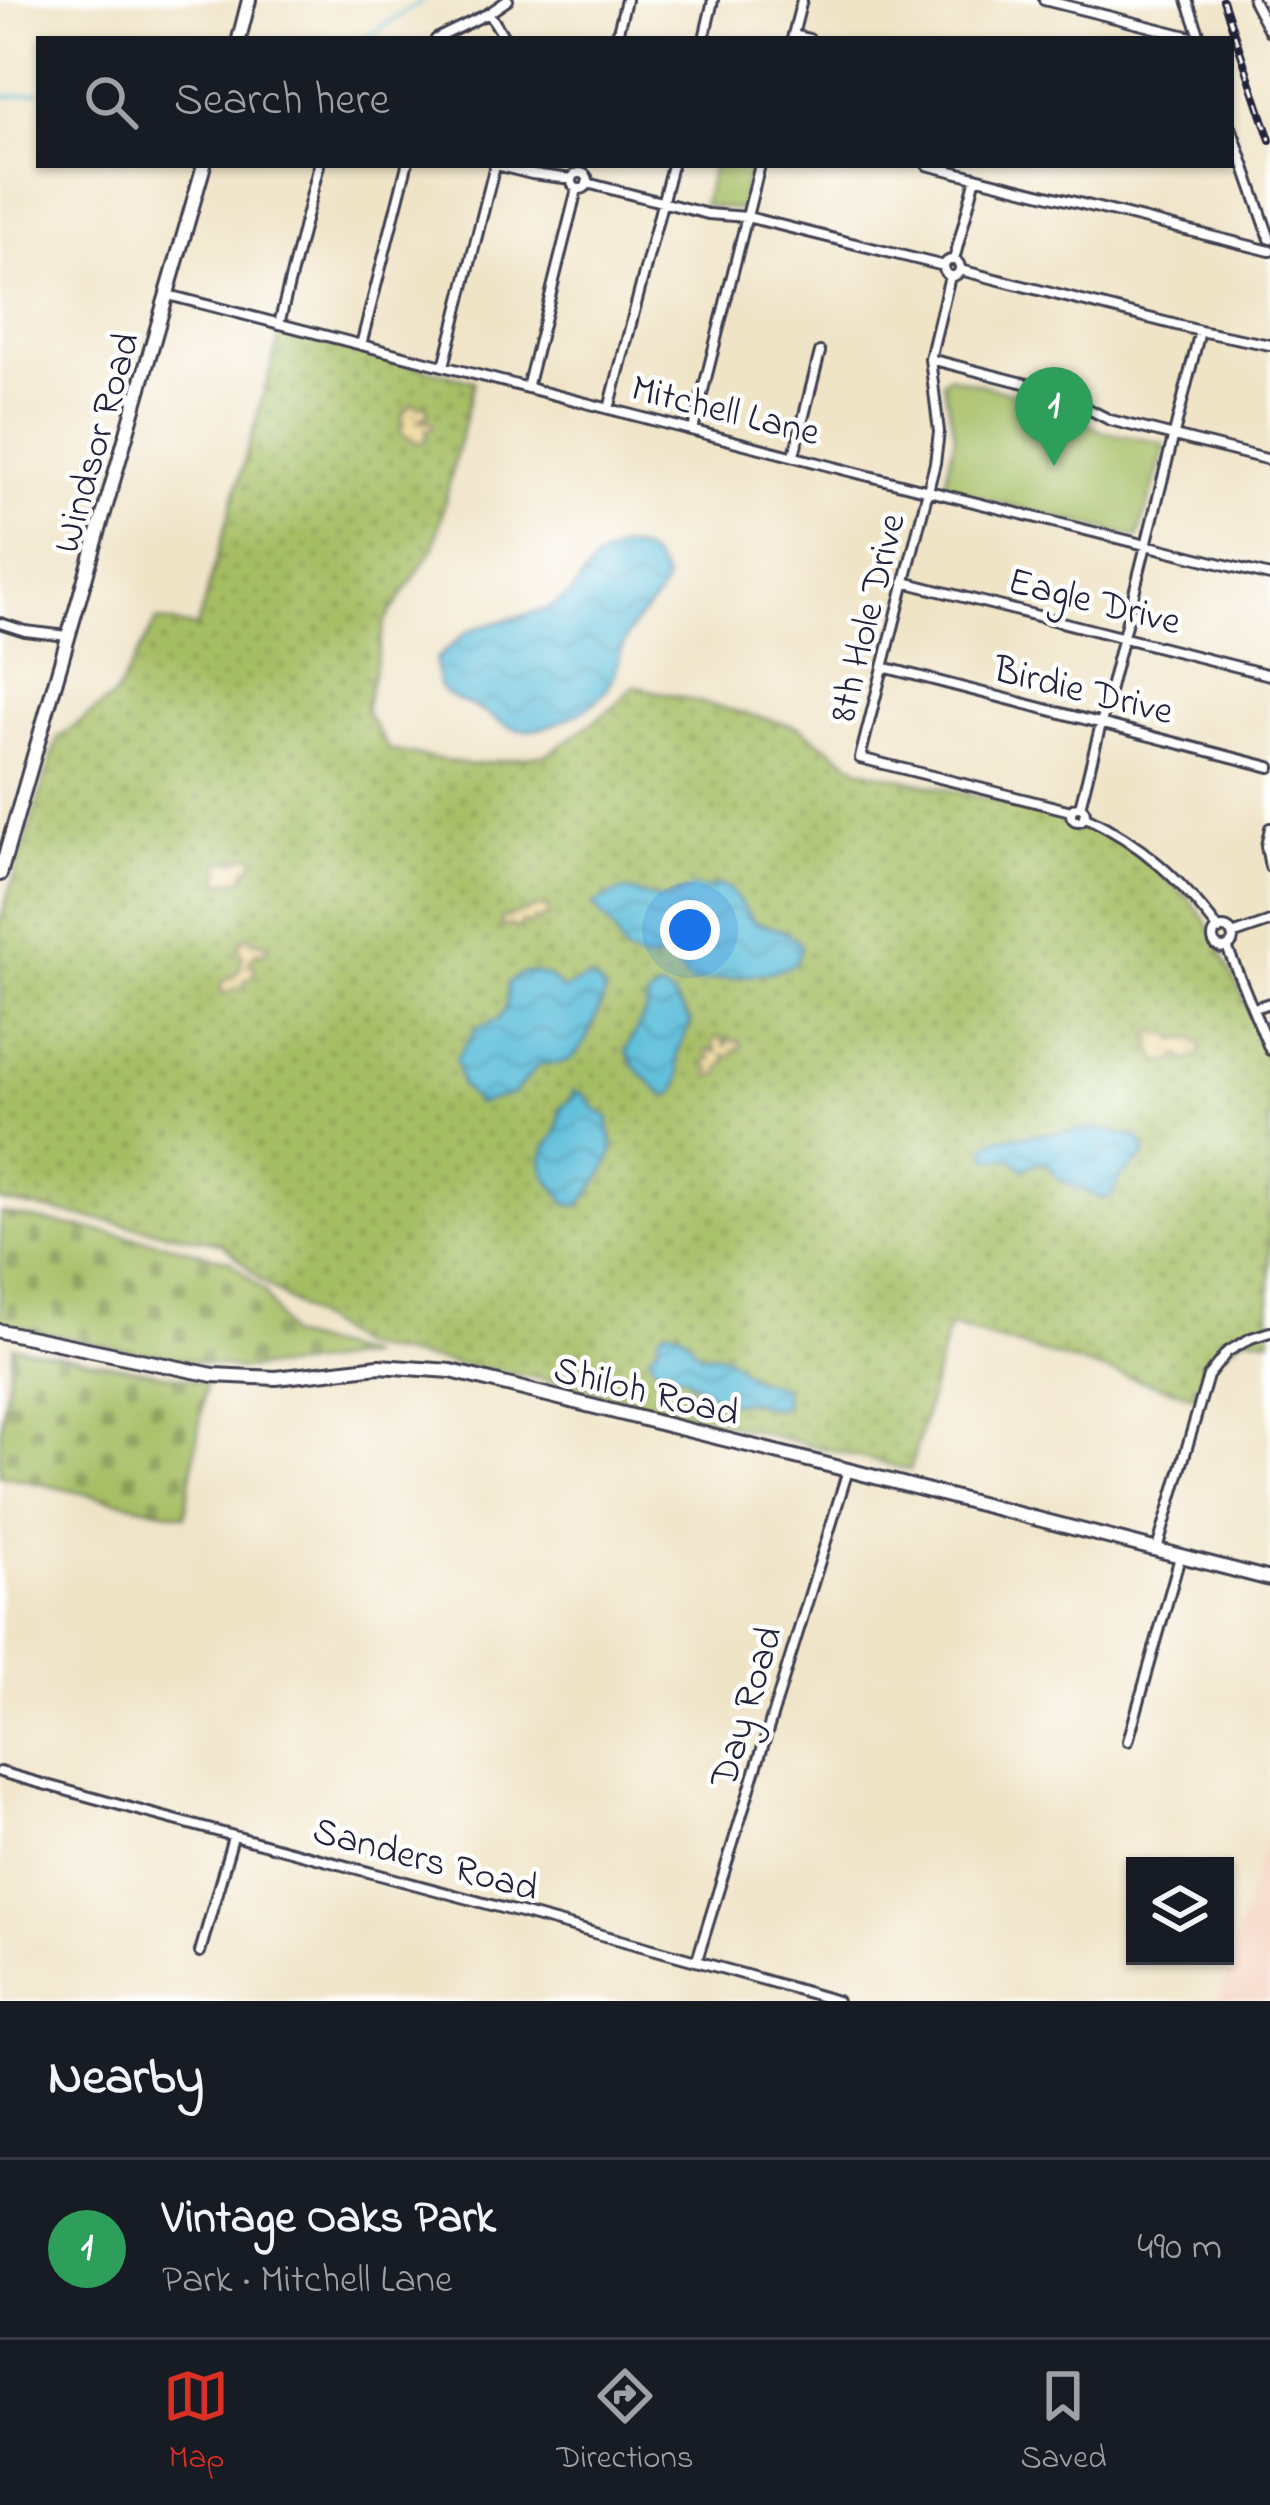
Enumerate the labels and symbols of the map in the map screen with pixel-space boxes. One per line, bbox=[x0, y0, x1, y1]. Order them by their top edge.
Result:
street label: Windsor Road bbox=[40, 326, 157, 560]
street label: Mitchell Lane bbox=[625, 361, 826, 463]
pin: 1 bbox=[1015, 367, 1093, 466]
street label: 8th Hole Drive bbox=[816, 507, 923, 728]
street label: Eagle Drive bbox=[1002, 554, 1187, 652]
street label: Birdie Drive bbox=[986, 642, 1179, 742]
your location bbox=[660, 900, 720, 960]
street label: Shiloh Road bbox=[547, 1343, 745, 1444]
street label: Day Road bbox=[696, 1620, 800, 1796]
street label: Sanders Road bbox=[306, 1804, 544, 1919]

